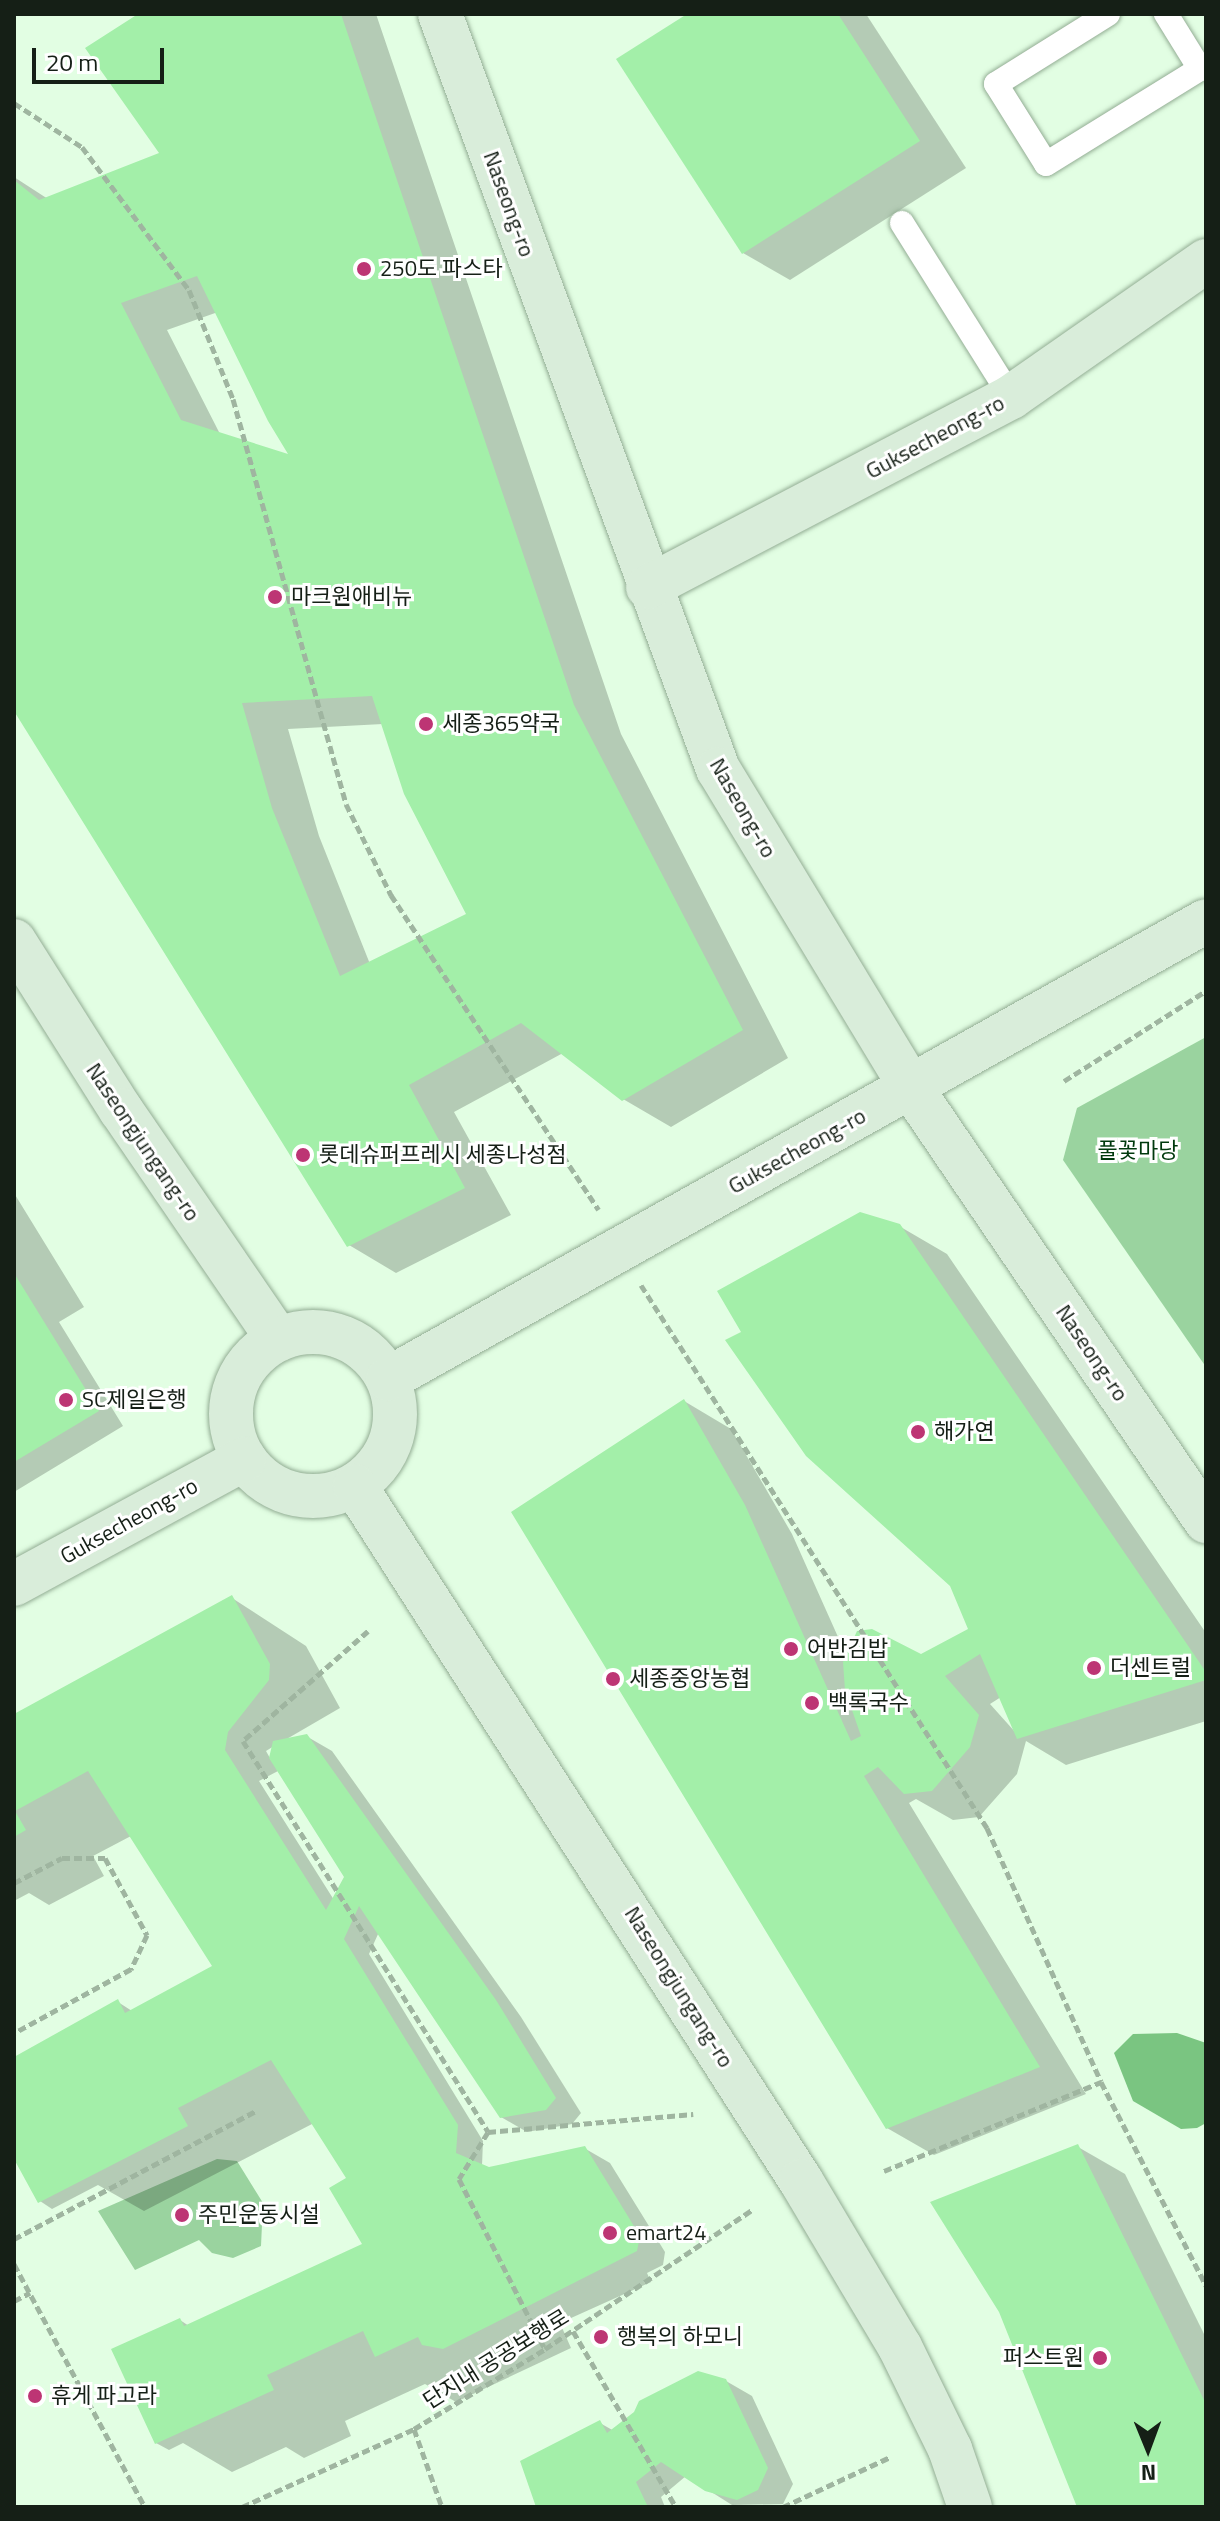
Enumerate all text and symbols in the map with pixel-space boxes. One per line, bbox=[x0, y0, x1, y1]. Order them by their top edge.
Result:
scale bar bbox=[36, 32, 168, 82]
text: 20 m bbox=[46, 44, 98, 80]
street label: Naseong-ro bbox=[478, 148, 540, 260]
place label: 250도 파스타 bbox=[380, 256, 503, 282]
marker: 250도 파스타 bbox=[355, 260, 373, 278]
street label: Guksecheong-ro bbox=[861, 389, 1009, 485]
place label: 마크원애비뉴 bbox=[291, 584, 412, 610]
marker: 마크원애비뉴 bbox=[266, 588, 284, 606]
place label: 세종365약국 bbox=[442, 711, 560, 737]
marker: 세종365약국 bbox=[417, 715, 435, 733]
street label: Naseong-ro bbox=[704, 754, 782, 862]
street label: Naseongjungang-ro bbox=[80, 1058, 206, 1226]
street label: Guksecheong-ro bbox=[724, 1102, 870, 1200]
park label: 풀꽃마당 bbox=[1098, 1138, 1178, 1164]
place label: 롯데슈퍼프레시 세종나성점 bbox=[319, 1142, 567, 1168]
marker: 롯데슈퍼프레시 세종나성점 bbox=[294, 1146, 312, 1164]
street label: Naseong-ro bbox=[1050, 1300, 1134, 1406]
place label: SC제일은행 bbox=[82, 1387, 187, 1413]
marker: SC제일은행 bbox=[57, 1391, 75, 1409]
place label: 해가연 bbox=[934, 1419, 995, 1445]
marker: 해가연 bbox=[909, 1423, 927, 1441]
street label: Guksecheong-ro bbox=[56, 1472, 202, 1570]
place label: 어반김밥 bbox=[807, 1636, 888, 1662]
marker: 어반김밥 bbox=[782, 1640, 800, 1658]
place label: 더센트럴 bbox=[1110, 1655, 1191, 1681]
marker: 더센트럴 bbox=[1085, 1659, 1103, 1677]
place label: 세종중앙농협 bbox=[629, 1666, 750, 1692]
marker: 세종중앙농협 bbox=[604, 1670, 622, 1688]
place label: 백록국수 bbox=[828, 1690, 909, 1716]
marker: 백록국수 bbox=[803, 1694, 821, 1712]
street label: Naseongjungang-ro bbox=[619, 1902, 739, 2072]
place label: 주민운동시설 bbox=[198, 2202, 319, 2228]
marker: 주민운동시설 bbox=[173, 2206, 191, 2224]
place label: emart24 bbox=[626, 2220, 706, 2246]
marker: emart24 bbox=[601, 2224, 619, 2242]
street label: 단지내 공공보행로 bbox=[418, 2304, 574, 2414]
place label: 행복의 하모니 bbox=[617, 2324, 743, 2350]
marker: 행복의 하모니 bbox=[592, 2328, 610, 2346]
place label: 퍼스트원 bbox=[1003, 2345, 1084, 2371]
marker: 퍼스트원 bbox=[1091, 2349, 1109, 2367]
place label: 휴게 파고라 bbox=[51, 2383, 157, 2409]
marker: 휴게 파고라 bbox=[26, 2387, 44, 2405]
north arrow bbox=[1108, 2409, 1188, 2489]
text: N bbox=[1140, 2456, 1156, 2490]

